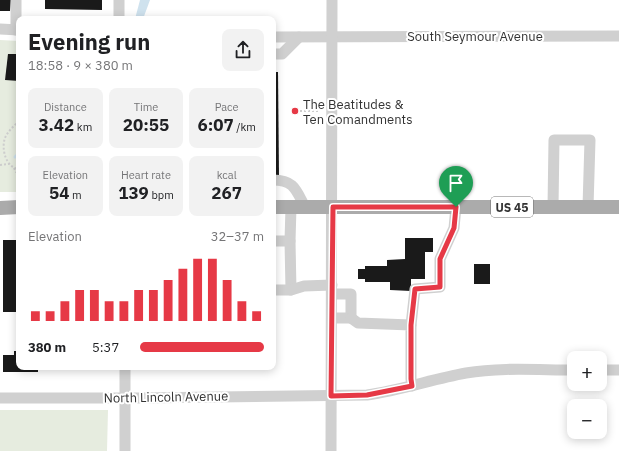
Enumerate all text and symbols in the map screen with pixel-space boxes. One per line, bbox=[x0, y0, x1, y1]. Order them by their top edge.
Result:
text: Evening run bbox=[28, 27, 150, 56]
street label: South Seymour Avenue bbox=[407, 28, 543, 45]
button: share bbox=[222, 29, 264, 71]
text: 18:58 · 9 × 380 m bbox=[28, 57, 133, 74]
place label: The Beatitudes & Ten Comandments bbox=[303, 96, 413, 128]
text: Distance bbox=[44, 100, 87, 114]
text: Time bbox=[134, 100, 158, 114]
text: Pace bbox=[215, 100, 239, 114]
marker: The Beatitudes & Ten Comandments bbox=[290, 106, 300, 116]
text: 3.42 bbox=[38, 114, 74, 136]
text: 20:55 bbox=[123, 114, 169, 136]
text: 6:07 bbox=[197, 114, 234, 136]
text: km bbox=[74, 120, 92, 134]
text: /km bbox=[234, 120, 256, 134]
pin bbox=[439, 166, 473, 207]
text: Elevation bbox=[43, 168, 88, 182]
text: Heart rate bbox=[121, 168, 171, 182]
text: kcal bbox=[217, 168, 237, 182]
icon: arrive bbox=[445, 172, 467, 194]
text: 54 bbox=[49, 182, 69, 204]
text: 139 bbox=[118, 182, 149, 204]
text: 267 bbox=[211, 182, 242, 204]
text: m bbox=[69, 188, 82, 202]
text: bpm bbox=[149, 188, 174, 202]
road number: US 45 bbox=[491, 197, 533, 217]
text: Elevation bbox=[28, 228, 82, 245]
text: 32–37 m bbox=[211, 228, 264, 245]
text: 380 m bbox=[28, 339, 66, 356]
text: 5:37 bbox=[92, 339, 119, 356]
map controls bbox=[567, 351, 607, 439]
button: + bbox=[567, 351, 607, 391]
street label: North Lincoln Avenue bbox=[104, 387, 228, 407]
button: − bbox=[567, 399, 607, 439]

